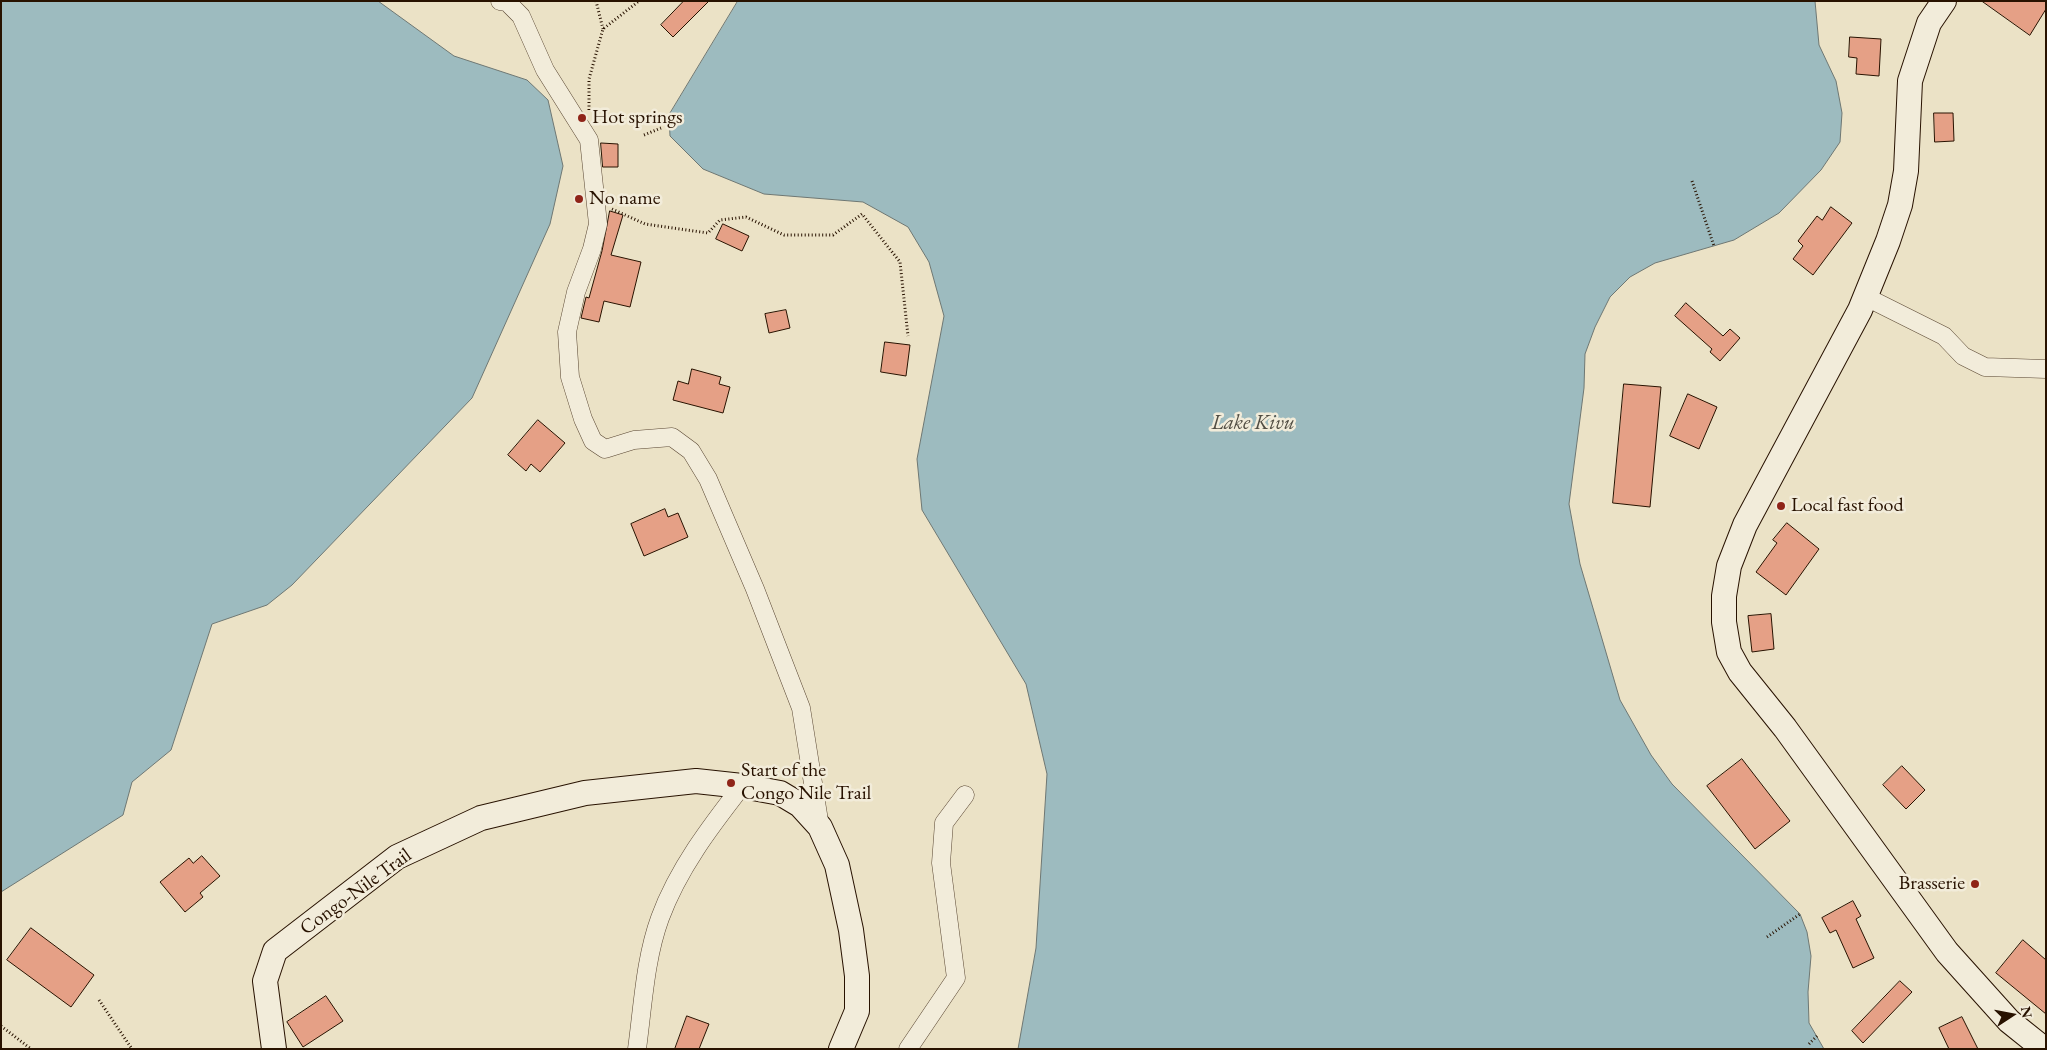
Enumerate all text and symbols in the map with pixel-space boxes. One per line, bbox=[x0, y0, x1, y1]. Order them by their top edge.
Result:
place label: Hot springs bbox=[592, 106, 683, 130]
marker: Hot springs bbox=[576, 112, 588, 124]
place label: No name bbox=[589, 187, 661, 211]
marker: No name bbox=[573, 193, 585, 205]
water label: Lake Kivu bbox=[1211, 410, 1295, 436]
place label: Local fast food bbox=[1791, 494, 1904, 518]
marker: Local fast food bbox=[1775, 500, 1787, 512]
place label: Start of the Congo Nile Trail bbox=[741, 759, 871, 806]
marker: Start of the Congo Nile Trail bbox=[725, 777, 737, 789]
street label: Congo-Nile Trail bbox=[296, 844, 416, 940]
place label: Brasserie bbox=[1899, 872, 1965, 896]
marker: Brasserie bbox=[1969, 878, 1981, 890]
north arrow bbox=[1987, 990, 2037, 1040]
text: N bbox=[2017, 1005, 2037, 1019]

